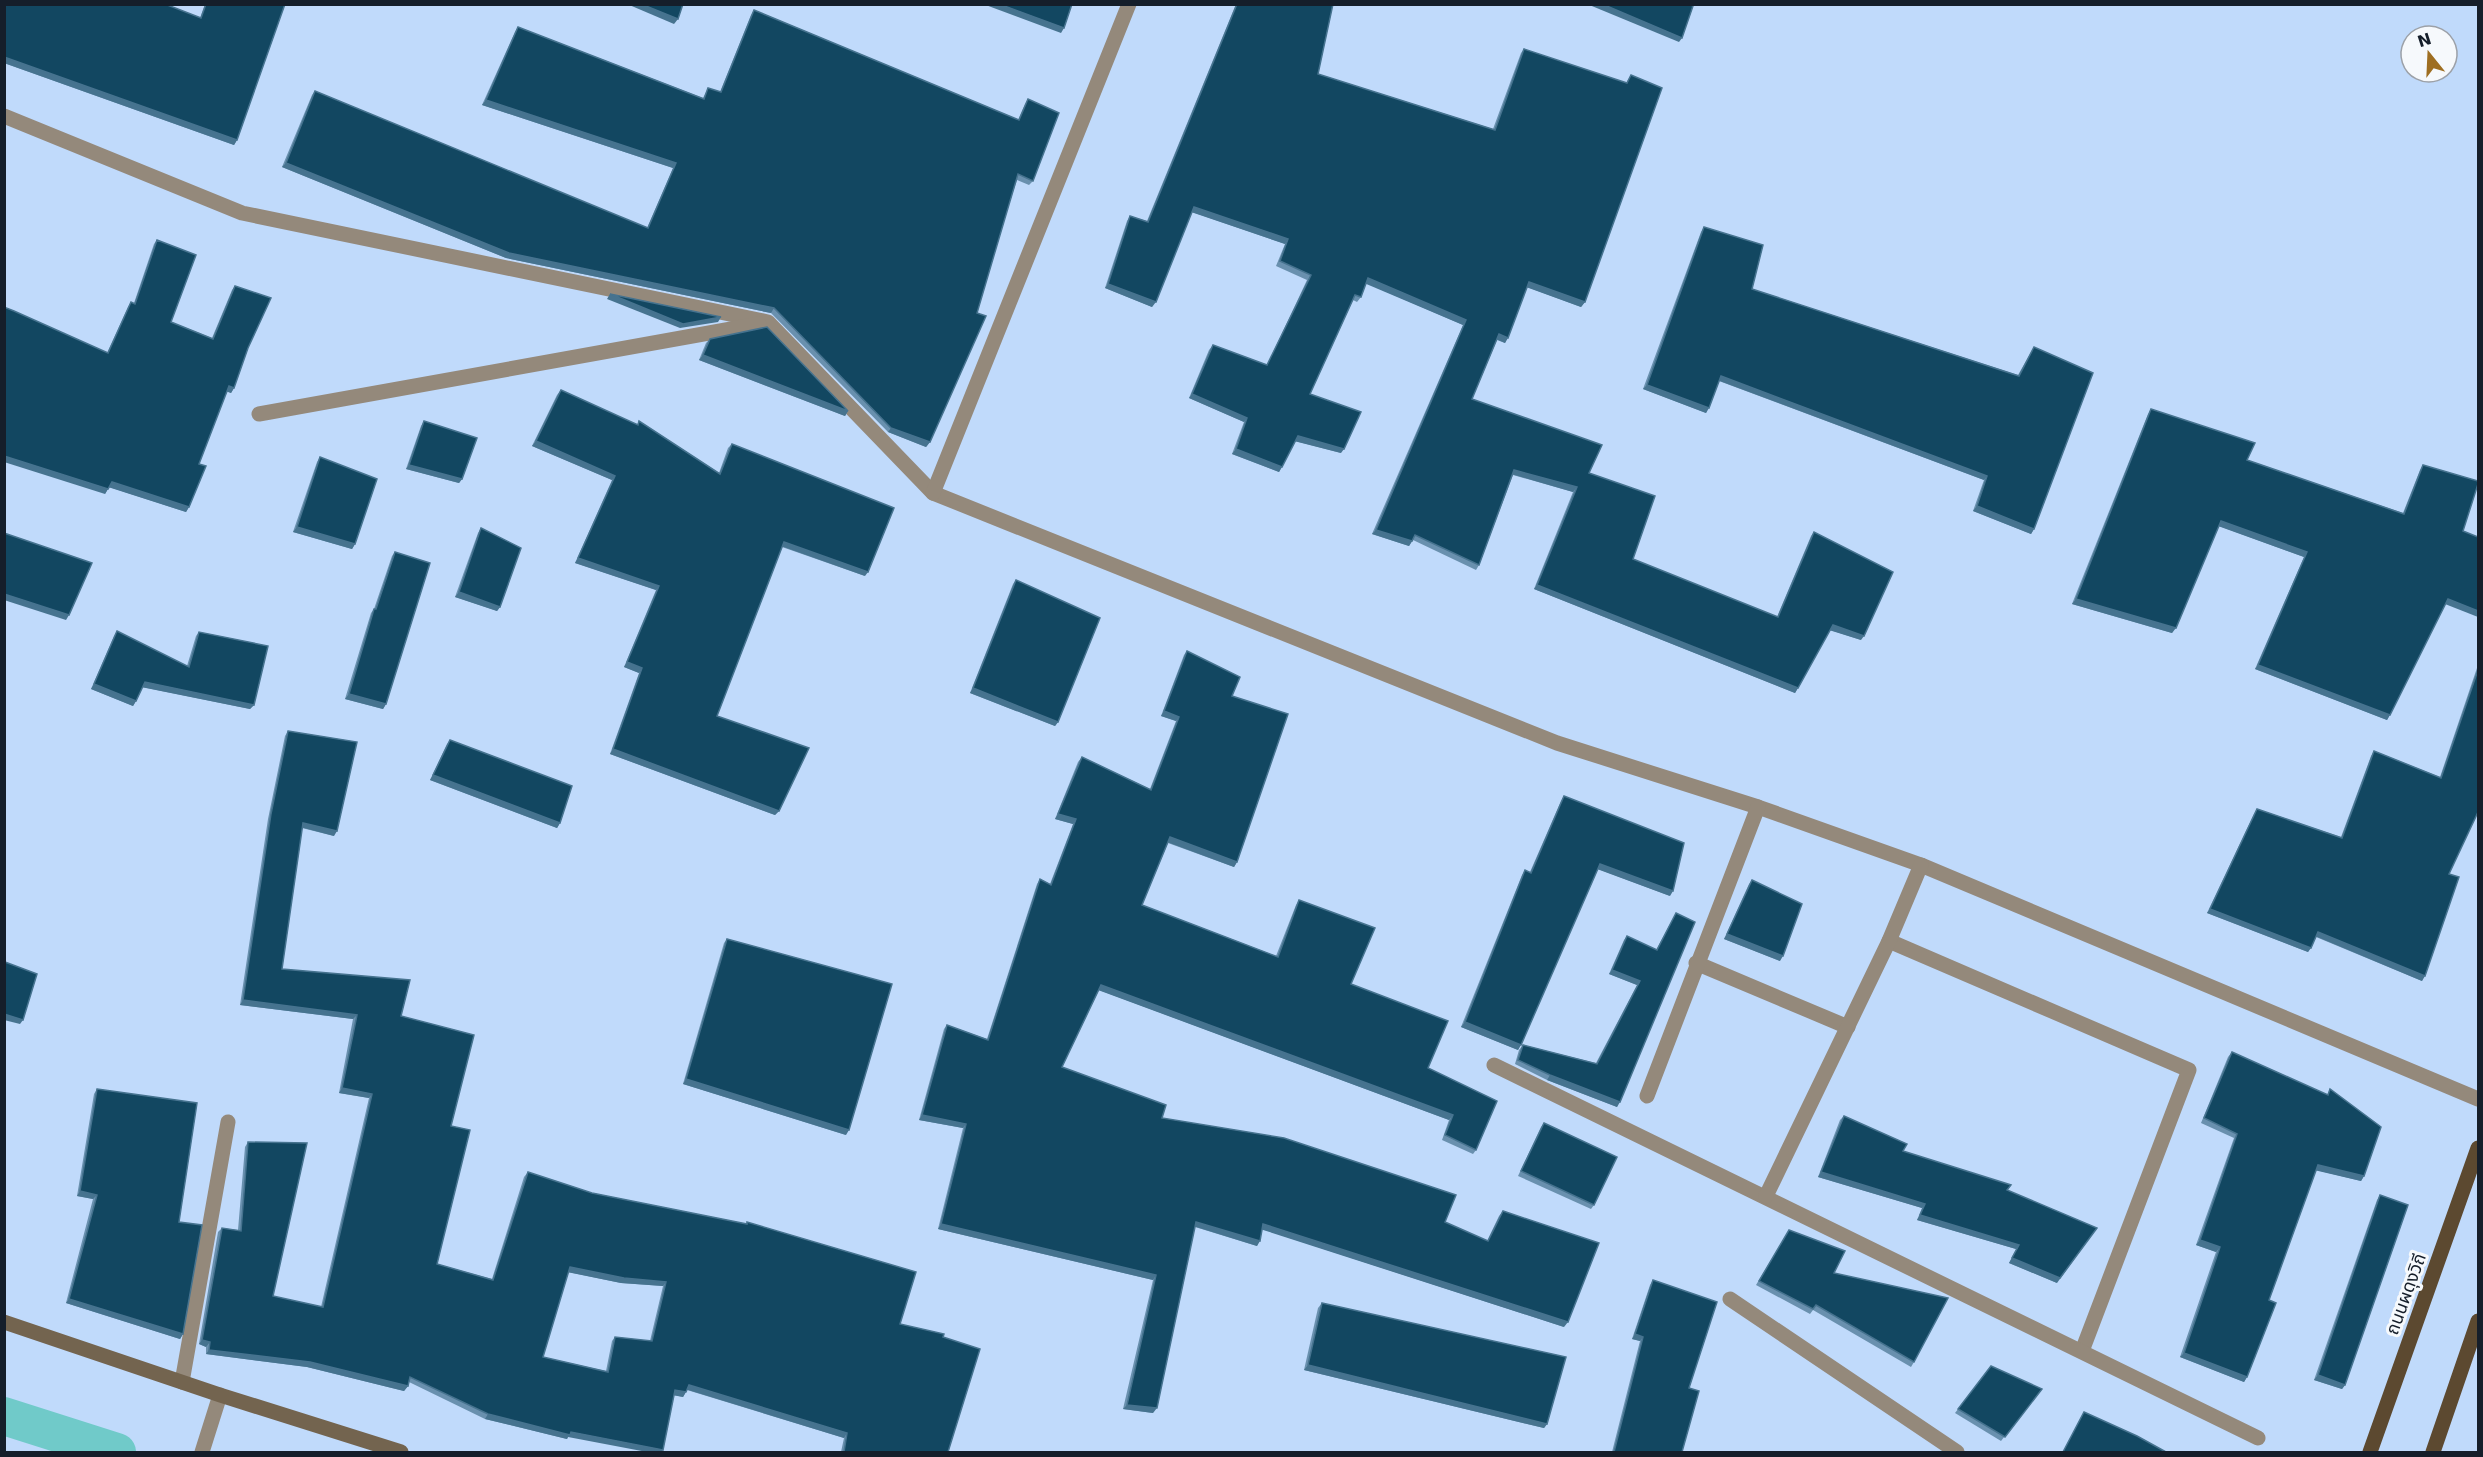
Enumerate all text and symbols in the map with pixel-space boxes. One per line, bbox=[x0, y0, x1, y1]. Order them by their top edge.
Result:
north arrow bbox=[2399, 24, 2459, 84]
text: N bbox=[2415, 29, 2434, 51]
street label: ถนนผดุงวิถี bbox=[2381, 1250, 2431, 1338]

